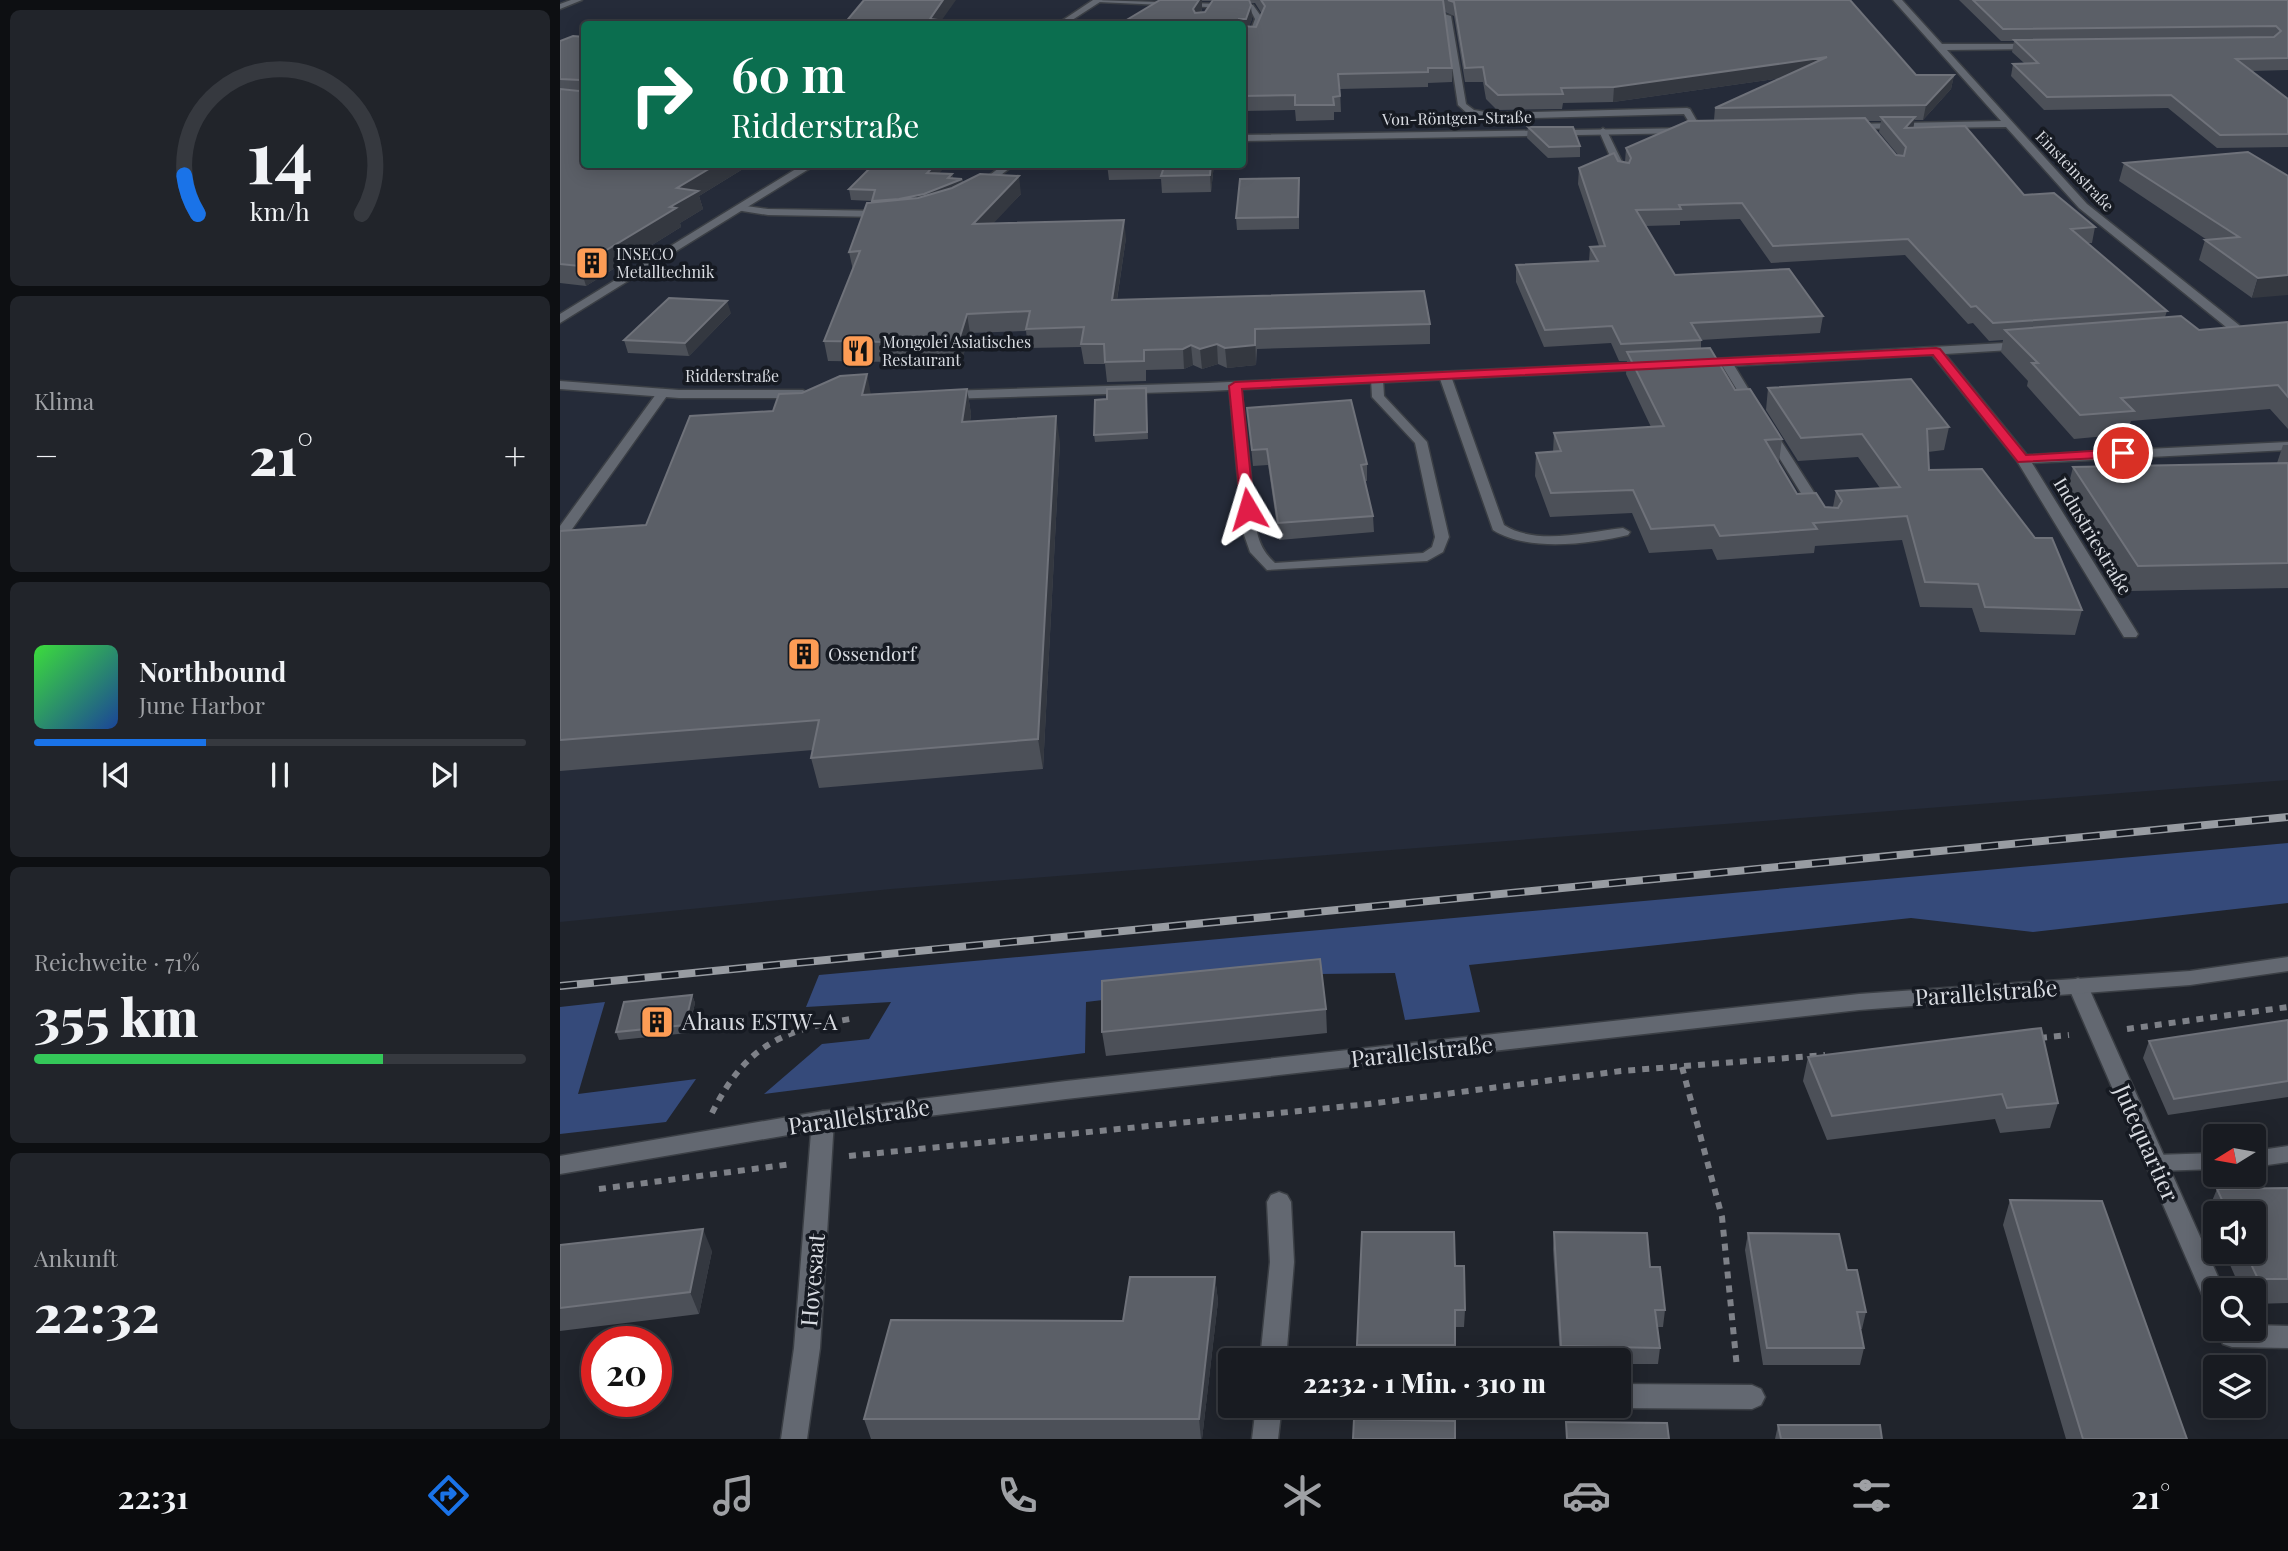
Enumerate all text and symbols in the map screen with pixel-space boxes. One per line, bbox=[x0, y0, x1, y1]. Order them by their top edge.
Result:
text: 60 m bbox=[731, 40, 846, 105]
icon: right bbox=[616, 49, 707, 140]
text: Ridderstraße bbox=[731, 103, 919, 146]
text: 14 bbox=[247, 105, 313, 202]
street label: Von-Röntgen-Straße bbox=[1381, 106, 1532, 129]
street label: Einsteinstraße bbox=[2032, 126, 2119, 216]
text: km/h bbox=[250, 194, 310, 227]
place label: INSECO Metalltechnik bbox=[616, 243, 715, 282]
building icon: INSECO Metalltechnik bbox=[573, 244, 611, 282]
place label: Mongolei Asiatisches Restaurant bbox=[882, 331, 1031, 370]
restaurant icon: Mongolei Asiatisches Restaurant bbox=[839, 332, 877, 370]
street label: Ridderstraße bbox=[685, 365, 779, 386]
text: Klima bbox=[34, 385, 94, 416]
text: 21° bbox=[249, 420, 313, 489]
pin bbox=[2093, 423, 2153, 483]
text: − bbox=[34, 429, 59, 480]
text: + bbox=[504, 429, 526, 480]
icon: arrive bbox=[2104, 434, 2142, 472]
position arrow bbox=[1211, 472, 1285, 546]
street label: Industriestraße bbox=[2049, 472, 2139, 599]
building icon: Ossendorf bbox=[785, 635, 823, 673]
place label: Ossendorf bbox=[828, 640, 918, 666]
text: Northbound bbox=[139, 654, 286, 689]
text: June Harbor bbox=[139, 689, 265, 720]
icon: previous bbox=[97, 756, 135, 794]
icon: pause bbox=[261, 756, 299, 794]
icon: next bbox=[425, 756, 463, 794]
text: Reichweite · 71% bbox=[34, 946, 200, 977]
street label: Parallelstraße bbox=[1914, 971, 2058, 1012]
text: 355 km bbox=[34, 981, 198, 1050]
building icon: Ahaus ESTW-A bbox=[638, 1003, 676, 1041]
place label: Ahaus ESTW-A bbox=[681, 1005, 838, 1036]
street label: Parallelstraße bbox=[1349, 1028, 1494, 1073]
street label: Jutequartier bbox=[2107, 1078, 2187, 1206]
street label: Parallelstraße bbox=[786, 1090, 932, 1141]
north arrow bbox=[2203, 1124, 2266, 1186]
map controls bbox=[2203, 1124, 2266, 1418]
button: sound bbox=[2203, 1201, 2266, 1264]
street label: Hovesaat bbox=[792, 1231, 831, 1328]
text: Ankunft bbox=[34, 1242, 118, 1273]
text: 22:32 bbox=[34, 1277, 159, 1346]
button: search bbox=[2203, 1278, 2266, 1341]
speed limit sign: 20 bbox=[581, 1326, 672, 1417]
button: layers bbox=[2203, 1355, 2266, 1418]
text: 22:32 · 1 Min. · 310 m bbox=[1303, 1365, 1546, 1400]
icon: directions bbox=[424, 1471, 473, 1520]
icon: music bbox=[709, 1471, 758, 1520]
icon: phone bbox=[993, 1471, 1042, 1520]
icon: climate bbox=[1278, 1471, 1327, 1520]
icon: car bbox=[1562, 1471, 1611, 1520]
icon: filters bbox=[1847, 1471, 1896, 1520]
text: 22:31 bbox=[118, 1474, 188, 1517]
text: 21° bbox=[2131, 1474, 2170, 1517]

